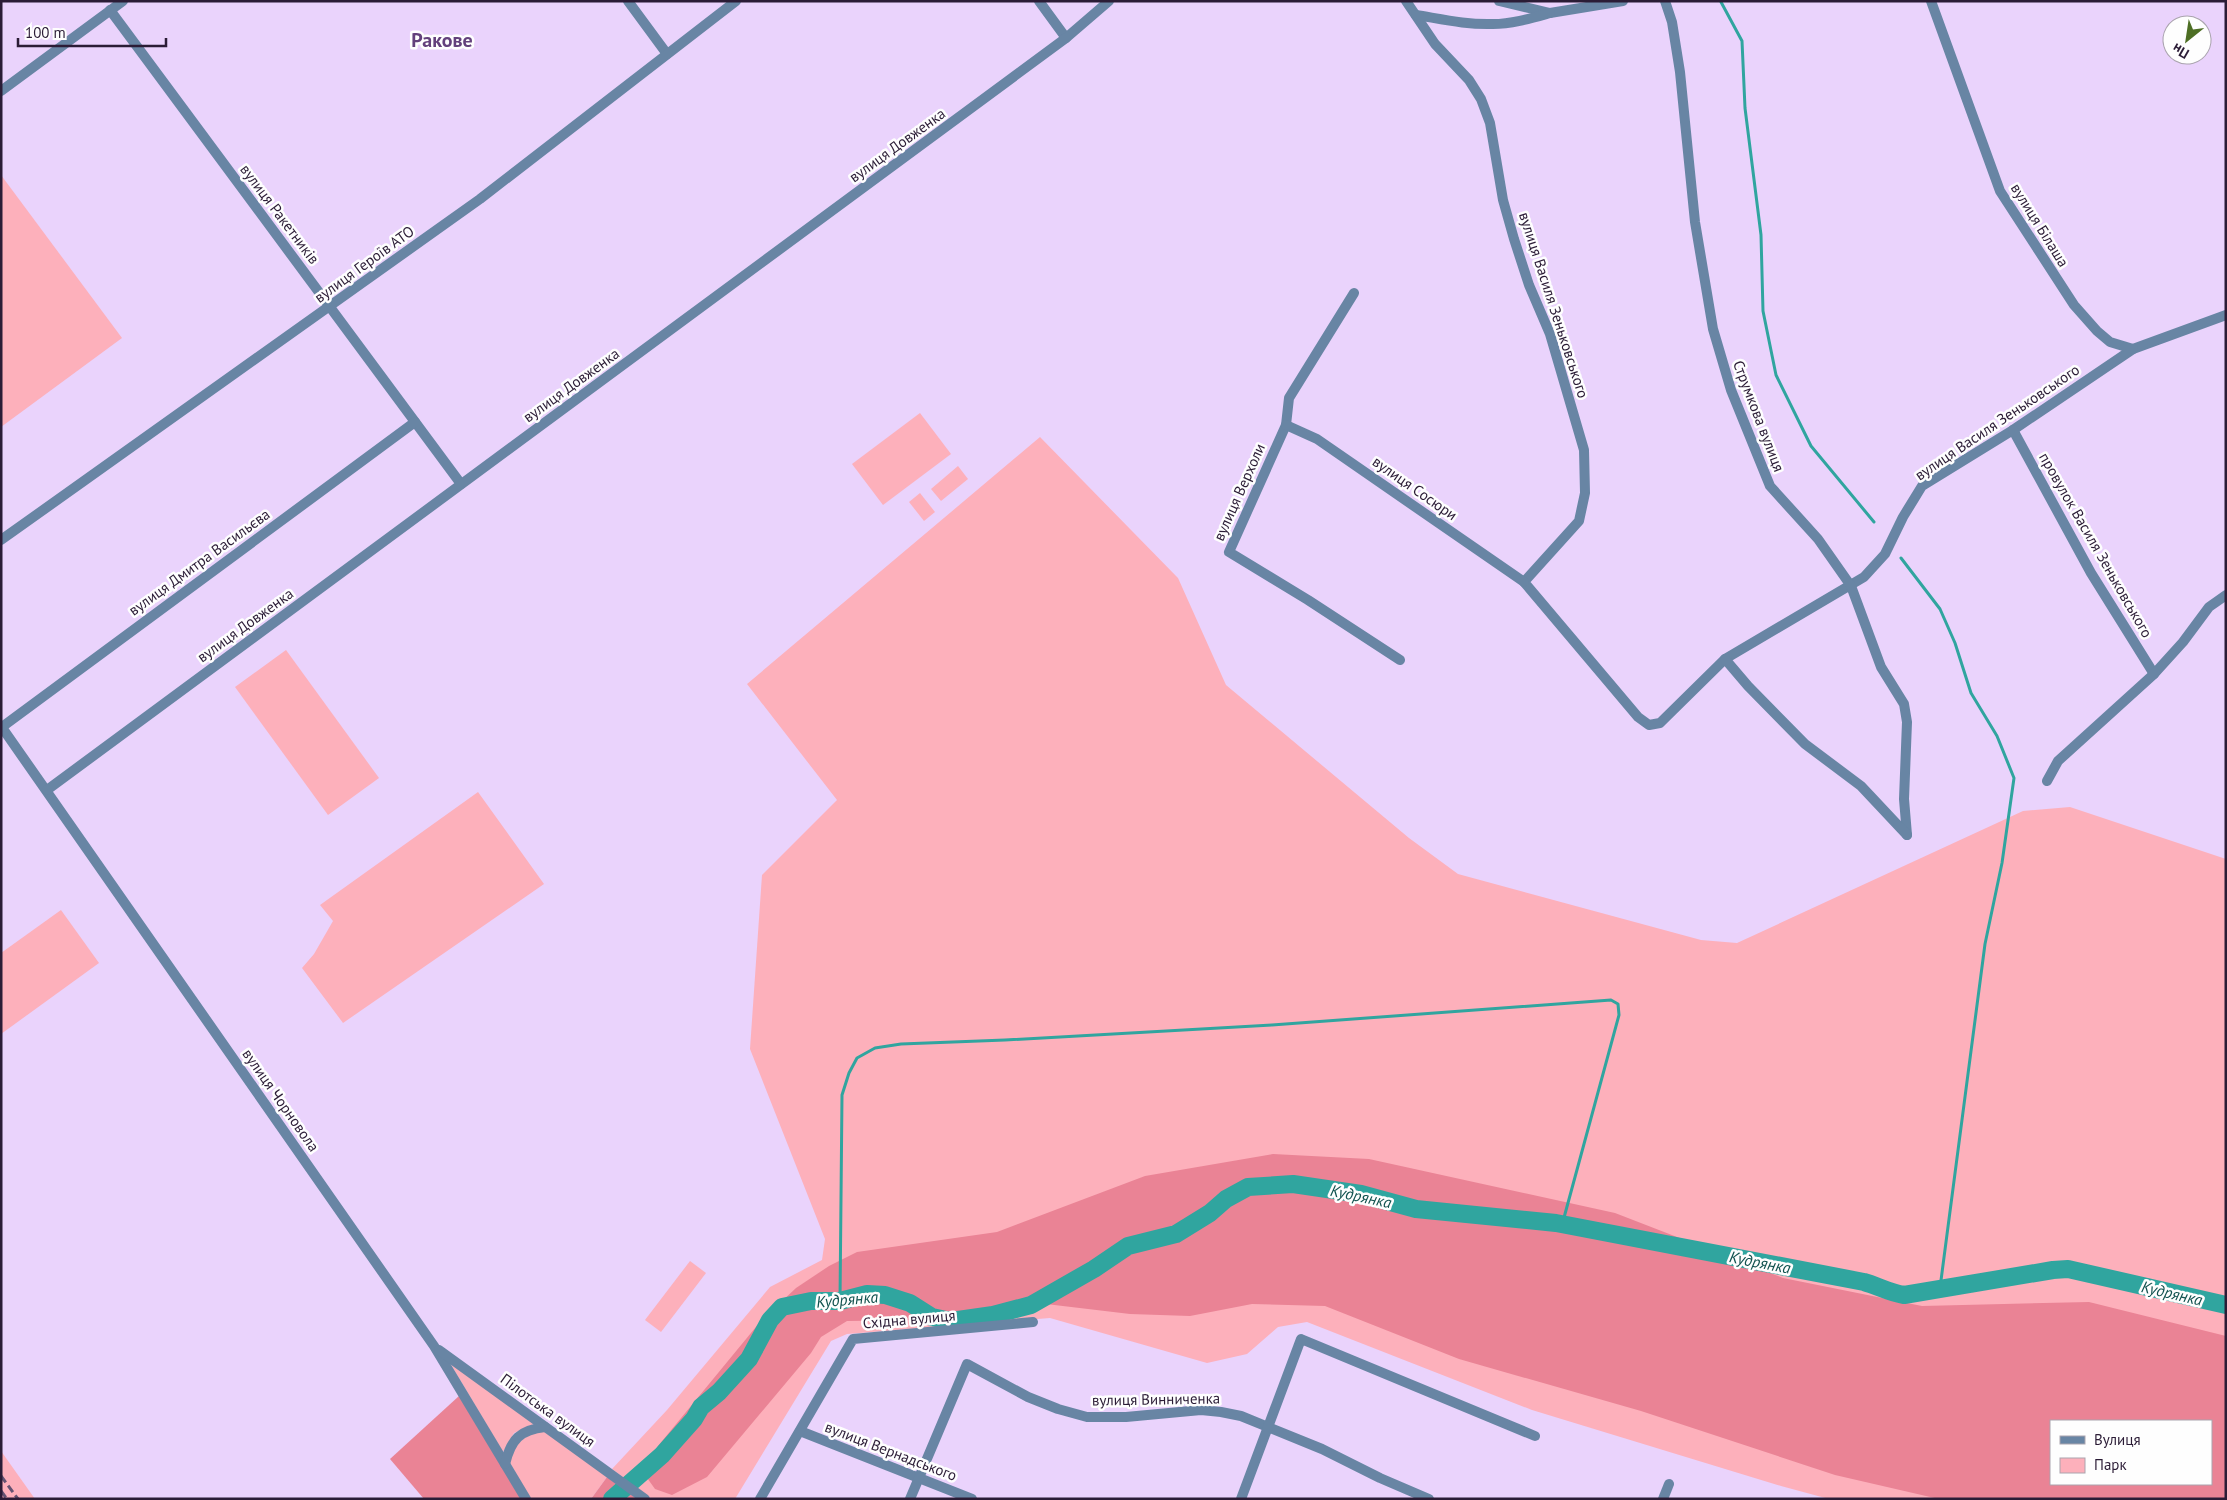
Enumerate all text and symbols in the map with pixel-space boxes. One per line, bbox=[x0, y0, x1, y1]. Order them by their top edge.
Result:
scale bar bbox=[18, 15, 165, 47]
north arrow bbox=[2162, 15, 2212, 65]
text: 100 m bbox=[25, 23, 66, 42]
district label: Ракове bbox=[411, 27, 473, 53]
text: Пн bbox=[2169, 39, 2192, 63]
street label: вулиця Довженка bbox=[845, 104, 949, 186]
street label: вулиця Ракетників bbox=[236, 160, 324, 268]
street label: вулиця Білаша bbox=[2007, 180, 2073, 270]
street label: вулиця Василя Зеньковського bbox=[1515, 210, 1593, 400]
street label: вулиця Героїв АТО bbox=[310, 221, 418, 307]
street label: вулиця Довженка bbox=[519, 344, 623, 426]
street label: Струмкова вулиця bbox=[1729, 358, 1789, 474]
street label: вулиця Василя Зеньковського bbox=[1911, 360, 2083, 484]
street label: вулиця Верхоли bbox=[1209, 440, 1269, 544]
street label: провулок Василя Зеньковського bbox=[2035, 449, 2157, 641]
street label: вулиця Сосюри bbox=[1369, 452, 1461, 524]
street label: вулиця Дмитра Васильєва bbox=[125, 504, 273, 620]
street label: вулиця Довженка bbox=[193, 584, 297, 666]
street label: вулиця Чорновола bbox=[238, 1045, 324, 1155]
water label: Кудрянка bbox=[1329, 1180, 1394, 1212]
water label: Кудрянка bbox=[1728, 1246, 1793, 1278]
water label: Кудрянка bbox=[2140, 1276, 2205, 1310]
water label: Кудрянка bbox=[815, 1286, 879, 1312]
street label: Східна вулиця bbox=[862, 1305, 956, 1333]
street label: Пілотська вулиця bbox=[497, 1369, 599, 1451]
street label: вулиця Винниченка bbox=[1092, 1388, 1220, 1410]
street label: вулиця Вернадського bbox=[822, 1417, 960, 1485]
legend bbox=[2050, 1420, 2212, 1485]
text: Вулиця bbox=[2094, 1430, 2141, 1449]
text: Парк bbox=[2094, 1455, 2127, 1474]

